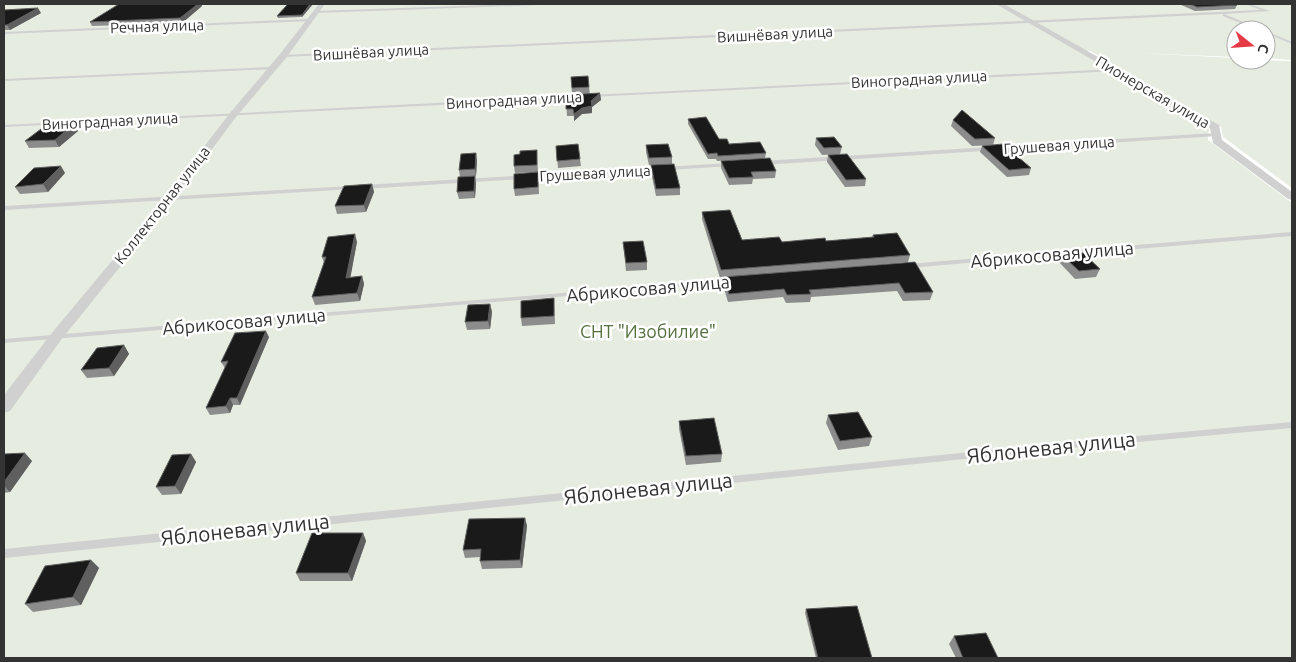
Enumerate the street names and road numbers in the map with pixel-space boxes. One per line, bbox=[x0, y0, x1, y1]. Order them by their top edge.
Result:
street label: Речная улица bbox=[110, 16, 204, 36]
street label: Вишнёвая улица bbox=[717, 22, 833, 46]
street label: Вишнёвая улица bbox=[313, 40, 429, 64]
street label: Пионерская улица bbox=[1093, 52, 1213, 132]
street label: Виноградная улица bbox=[851, 67, 987, 91]
street label: Виноградная улица bbox=[446, 88, 582, 112]
street label: Виноградная улица bbox=[42, 109, 178, 133]
street label: Грушевая улица bbox=[1003, 133, 1115, 157]
street label: Коллекторная улица bbox=[111, 143, 213, 267]
street label: Грушевая улица bbox=[539, 162, 651, 184]
street label: Абрикосовая улица bbox=[969, 237, 1135, 271]
street label: Абрикосовая улица bbox=[565, 271, 731, 305]
street label: Абрикосовая улица bbox=[161, 304, 327, 338]
street label: Яблоневая улица bbox=[965, 426, 1137, 468]
street label: Яблоневая улица bbox=[562, 467, 734, 509]
street label: Яблоневая улица bbox=[159, 508, 331, 550]

